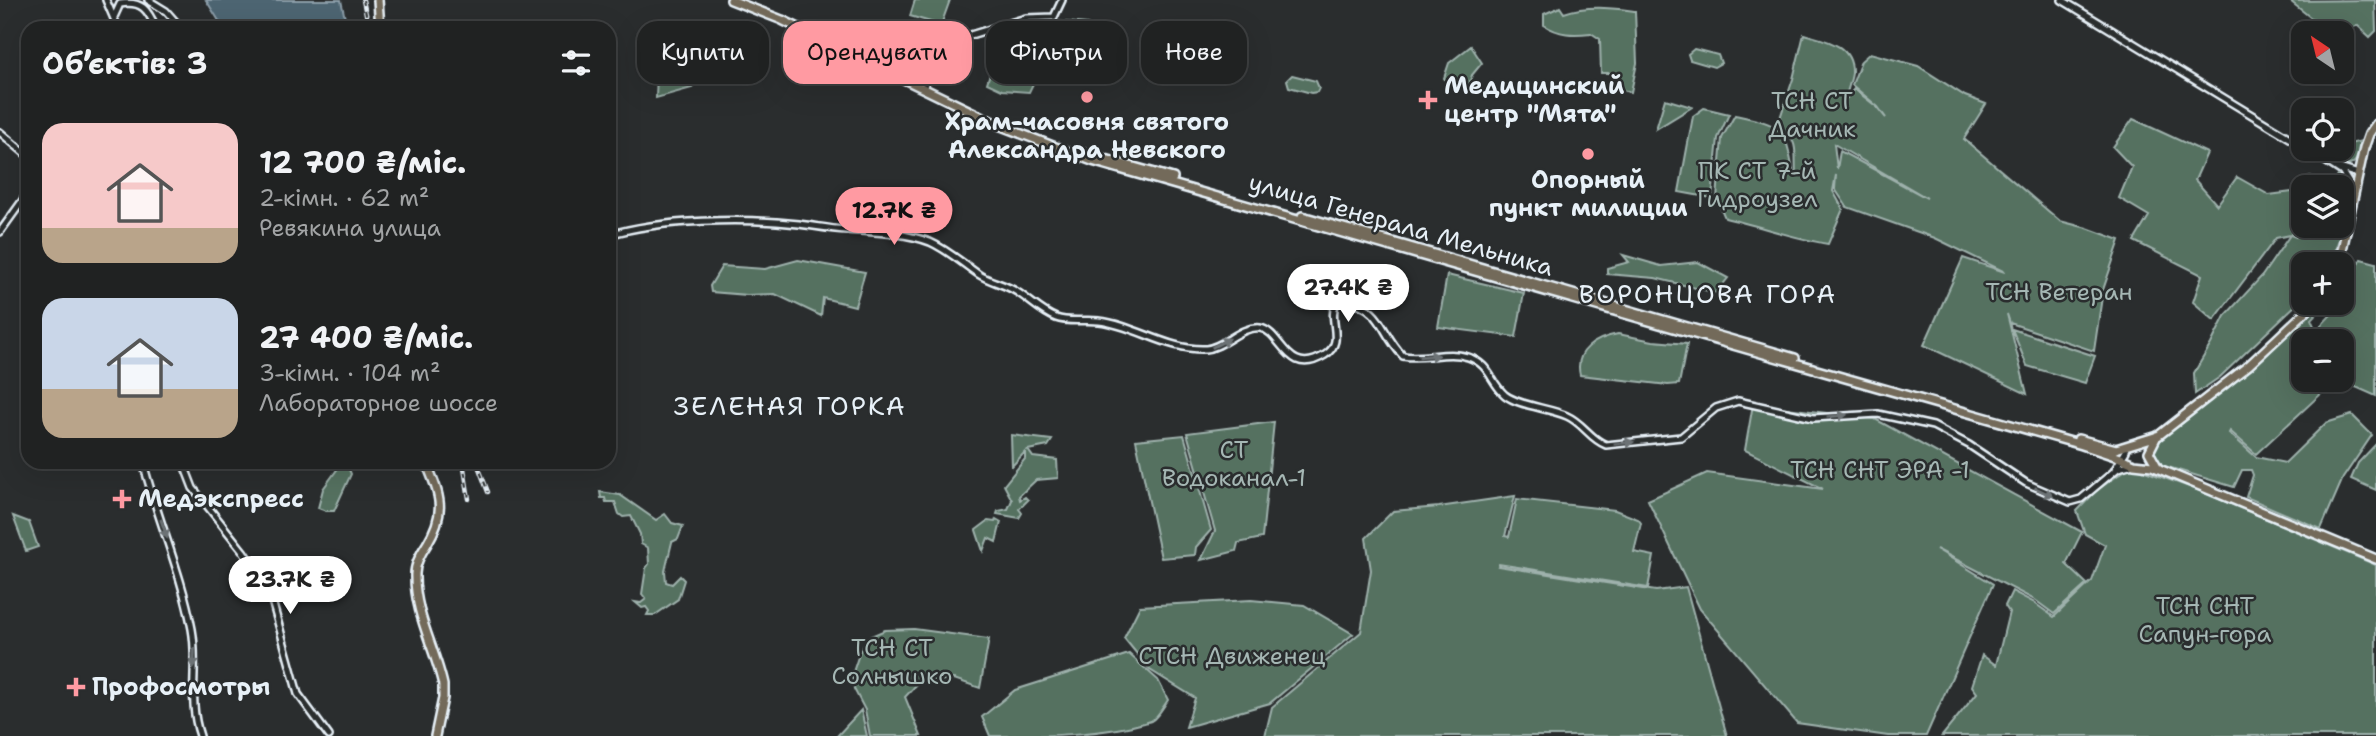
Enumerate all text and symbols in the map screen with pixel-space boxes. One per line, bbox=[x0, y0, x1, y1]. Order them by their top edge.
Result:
chip: Купити bbox=[637, 21, 769, 84]
chip: Орендувати bbox=[783, 21, 972, 84]
chip: Фільтри bbox=[986, 21, 1127, 84]
chip: Нове bbox=[1141, 21, 1247, 84]
north arrow bbox=[2291, 21, 2354, 84]
map controls bbox=[2291, 21, 2354, 392]
text: Об’єктів: 3 bbox=[42, 43, 208, 84]
icon: filters bbox=[557, 44, 595, 82]
place label: Медицинский центр "Мята" bbox=[1444, 70, 1625, 130]
park label: ТСН СТ Дачник bbox=[1768, 85, 1856, 145]
marker: Храм-часовня святого Александра Невского bbox=[1079, 89, 1095, 105]
marker: Медицинский центр "Мята" bbox=[1418, 90, 1438, 110]
button: locate bbox=[2291, 98, 2354, 161]
place label: Храм-часовня святого Александра Невского bbox=[945, 106, 1229, 166]
text: 12 700 ₴/міс. bbox=[259, 142, 466, 183]
marker: Опорный пункт милиции bbox=[1580, 146, 1596, 162]
icon: home bbox=[98, 151, 182, 235]
park label: ПК СТ 7-й Гидроузел bbox=[1696, 155, 1818, 215]
place label: Опорный пункт милиции bbox=[1488, 164, 1688, 224]
street label: улица Генерала Мельника bbox=[1245, 166, 1557, 284]
button: layers bbox=[2291, 175, 2354, 238]
text: 2-кімн. · 62 m² bbox=[259, 183, 429, 213]
pin: 12.7K ₴ bbox=[829, 188, 959, 247]
text: 12.7K ₴ bbox=[851, 195, 937, 225]
text: Ревякина улица bbox=[259, 213, 441, 243]
button: + bbox=[2291, 252, 2354, 315]
pin: 27.4K ₴ bbox=[1283, 264, 1413, 324]
text: 27.4K ₴ bbox=[1303, 272, 1393, 302]
district label: ВОРОНЦОВА ГОРА bbox=[1579, 276, 1837, 311]
park label: ТСН Ветеран bbox=[1985, 276, 2133, 308]
text: 27 400 ₴/міс. bbox=[259, 317, 473, 358]
icon: home bbox=[98, 326, 182, 410]
button: − bbox=[2291, 329, 2354, 392]
one-way arrow bbox=[1211, 337, 1231, 349]
one-way arrow bbox=[1418, 351, 1440, 362]
text: 3-кімн. · 104 m² bbox=[259, 358, 440, 388]
text: Лабораторное шоссе bbox=[259, 388, 498, 418]
district label: ЗЕЛЕНАЯ ГОРКА bbox=[673, 388, 907, 423]
one-way arrow bbox=[1826, 411, 1848, 422]
park label: СТ Водоканал-1 bbox=[1162, 434, 1306, 494]
one-way arrow bbox=[1613, 437, 1635, 448]
park label: ТСН СНТ ЭРА -1 bbox=[1790, 454, 1970, 486]
place label: Медэкспресс bbox=[138, 483, 304, 515]
one-way arrow bbox=[2034, 486, 2054, 498]
marker: Медэкспресс bbox=[112, 489, 132, 509]
one-way arrow bbox=[159, 519, 169, 540]
pin: 23.7K ₴ bbox=[225, 556, 355, 616]
text: 23.7K ₴ bbox=[245, 564, 335, 594]
park label: ТСН СНТ Сапун-гора bbox=[2138, 590, 2272, 650]
park label: ТСН СТ Солнышко bbox=[831, 632, 953, 692]
park label: СТСН Движенец bbox=[1138, 640, 1326, 672]
one-way arrow bbox=[189, 648, 200, 670]
place label: Профосмотры bbox=[92, 671, 270, 703]
marker: Профосмотры bbox=[66, 677, 86, 697]

